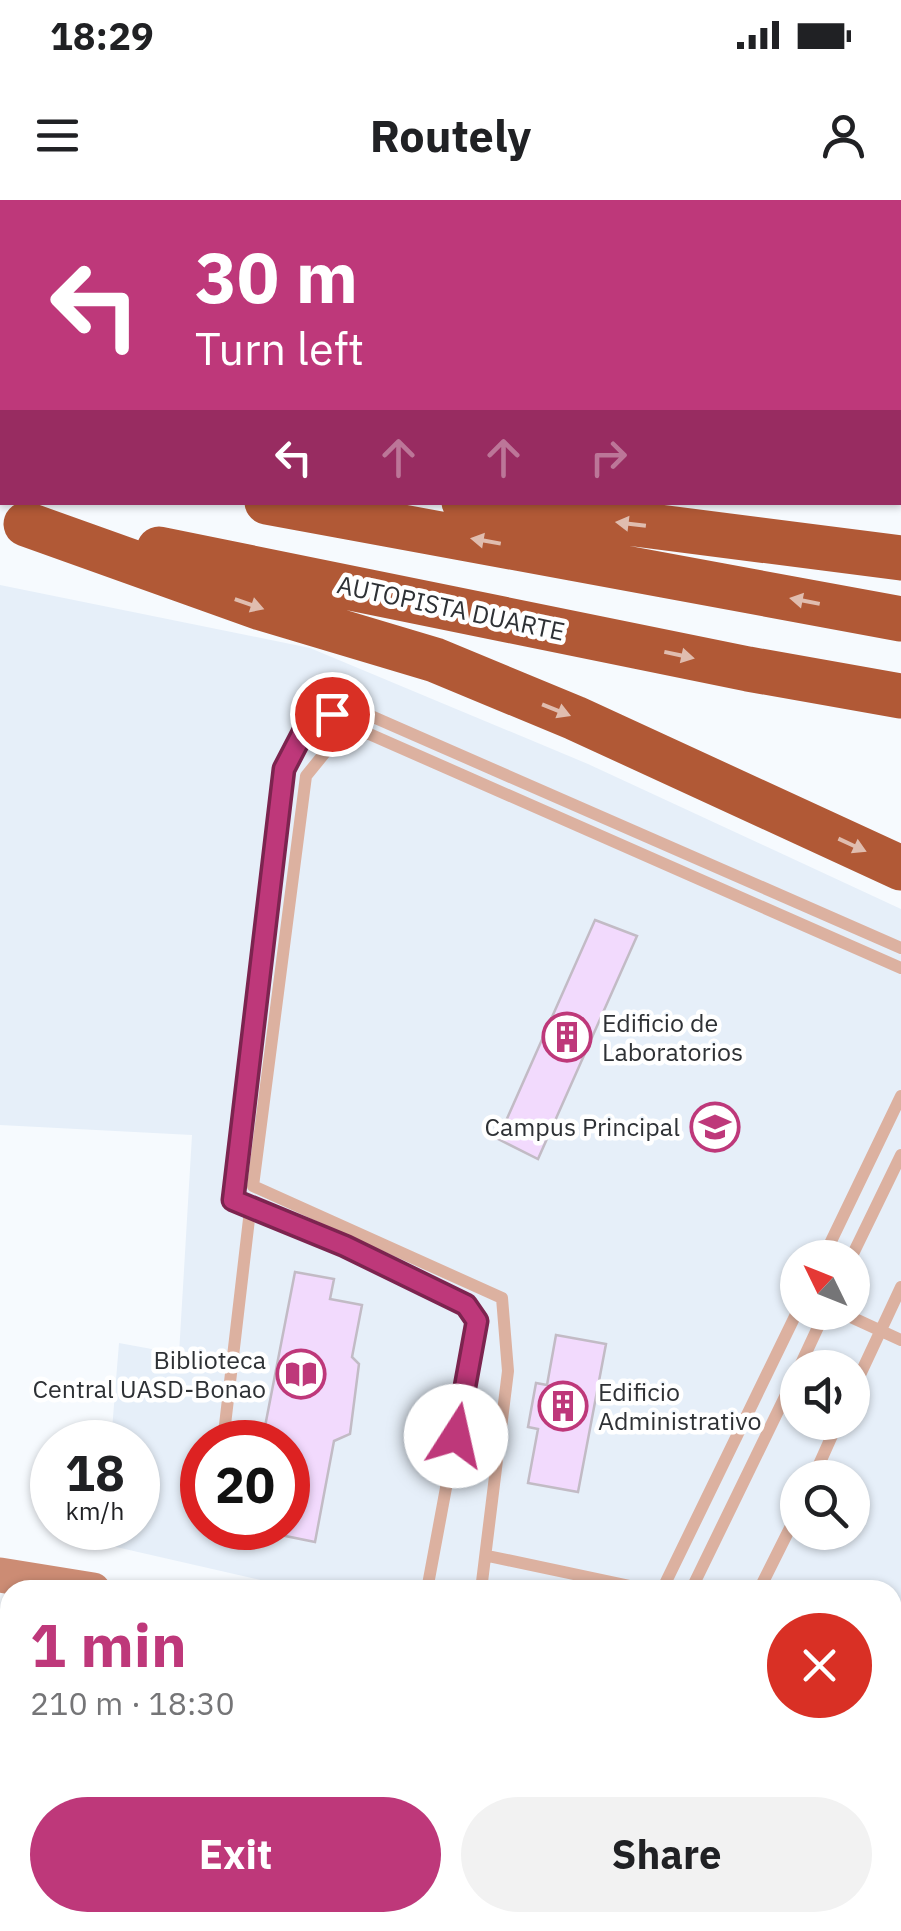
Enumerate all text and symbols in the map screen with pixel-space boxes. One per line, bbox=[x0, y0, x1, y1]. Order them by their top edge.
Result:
text: 18:29 bbox=[50, 11, 154, 60]
text: Routely bbox=[370, 106, 531, 164]
icon: menu bbox=[30, 108, 85, 163]
icon: person bbox=[816, 108, 871, 163]
text: 30 m bbox=[195, 231, 358, 322]
icon: left bbox=[30, 240, 160, 370]
text: Turn left bbox=[195, 319, 364, 377]
icon: left bbox=[266, 430, 321, 485]
icon: ahead bbox=[371, 430, 426, 485]
icon: ahead bbox=[476, 430, 531, 485]
icon: right bbox=[581, 430, 636, 485]
one-way arrow bbox=[614, 515, 646, 531]
one-way arrow bbox=[470, 533, 501, 548]
street label: AUTOPISTA DUARTE bbox=[334, 567, 568, 648]
one-way arrow bbox=[789, 592, 820, 608]
one-way arrow bbox=[235, 597, 265, 612]
one-way arrow bbox=[664, 647, 695, 663]
pin bbox=[290, 672, 375, 757]
icon: arrive bbox=[305, 687, 360, 742]
one-way arrow bbox=[541, 702, 571, 718]
one-way arrow bbox=[838, 837, 867, 854]
place label: Edificio de Laboratorios bbox=[602, 1006, 743, 1068]
building icon: Edificio de Laboratorios bbox=[541, 1011, 593, 1063]
school or university icon: Campus Principal bbox=[689, 1101, 741, 1153]
place label: Campus Principal bbox=[485, 1110, 680, 1143]
north arrow bbox=[780, 1240, 870, 1330]
map controls bbox=[780, 1240, 870, 1550]
place label: Biblioteca Central UASD-Bonao bbox=[32, 1343, 266, 1405]
library icon: Biblioteca Central UASD-Bonao bbox=[275, 1348, 327, 1400]
button: sound bbox=[780, 1350, 870, 1440]
place label: Edificio Administrativo bbox=[598, 1375, 761, 1437]
building icon: Edificio Administrativo bbox=[537, 1380, 589, 1432]
position arrow bbox=[404, 1384, 508, 1488]
speed limit sign: 20 bbox=[180, 1420, 310, 1550]
text: 18 bbox=[65, 1440, 125, 1505]
button: search bbox=[780, 1460, 870, 1550]
text: km/h bbox=[66, 1494, 124, 1527]
text: 1 min bbox=[30, 1605, 187, 1684]
button: close bbox=[767, 1613, 872, 1718]
text: 210 m · 18:30 bbox=[30, 1682, 235, 1724]
button: Exit bbox=[30, 1797, 441, 1912]
button: Share bbox=[461, 1797, 872, 1912]

